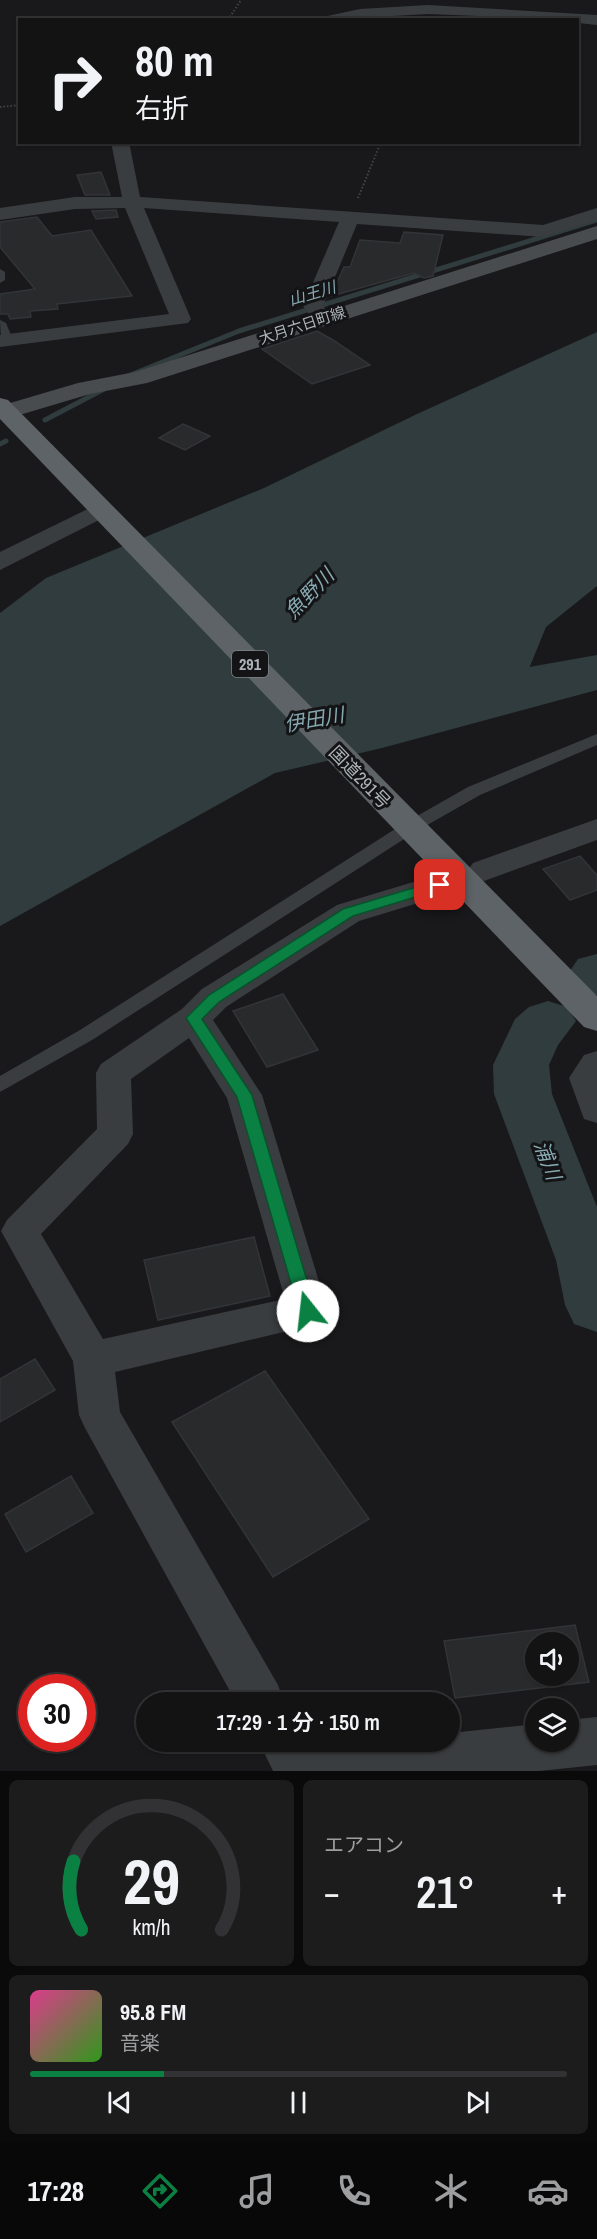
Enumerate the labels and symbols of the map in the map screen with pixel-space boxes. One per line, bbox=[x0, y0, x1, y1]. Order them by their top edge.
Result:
water label: 山王川 bbox=[286, 275, 340, 311]
street label: 大月六日町線 bbox=[256, 301, 348, 349]
water label: 魚野川 bbox=[278, 561, 341, 624]
road number: 291 bbox=[232, 651, 268, 677]
water label: 伊田川 bbox=[282, 700, 348, 738]
street label: 国道291号 bbox=[324, 740, 396, 814]
pin bbox=[414, 859, 465, 910]
water label: 浦川 bbox=[528, 1136, 568, 1185]
position arrow bbox=[276, 1279, 340, 1343]
speed limit sign: 30 bbox=[18, 1674, 96, 1752]

